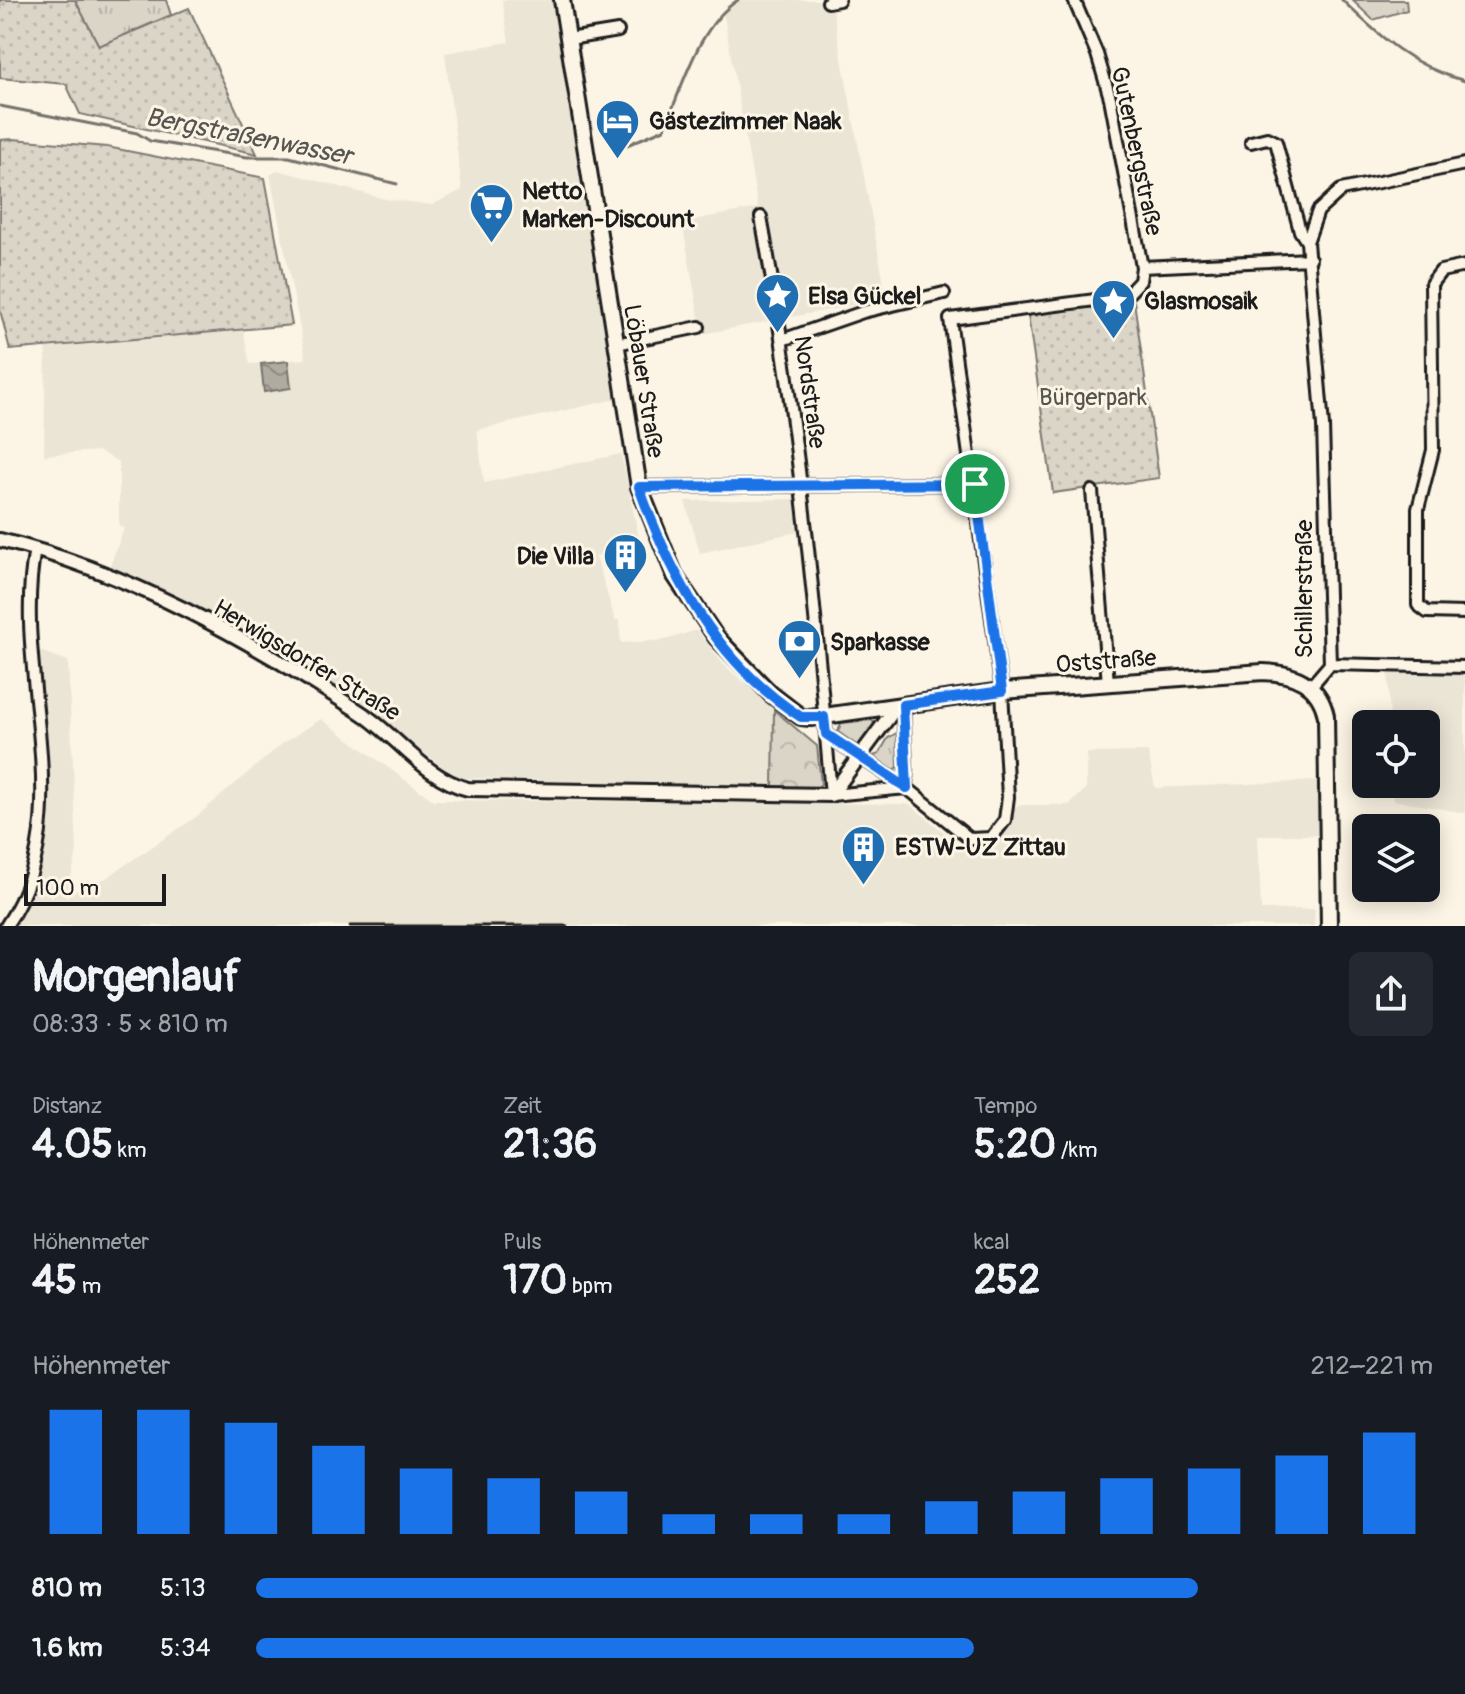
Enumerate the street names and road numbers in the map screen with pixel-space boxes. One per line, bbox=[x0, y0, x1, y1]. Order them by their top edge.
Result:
street label: Gutenbergstraße bbox=[1104, 64, 1169, 238]
street label: Löbauer Straße bbox=[617, 302, 670, 460]
street label: Nordstraße bbox=[787, 334, 832, 451]
street label: Schillerstraße bbox=[1290, 519, 1319, 658]
street label: Herwigsdorfer Straße bbox=[208, 593, 406, 728]
street label: Oststraße bbox=[1055, 644, 1157, 679]

